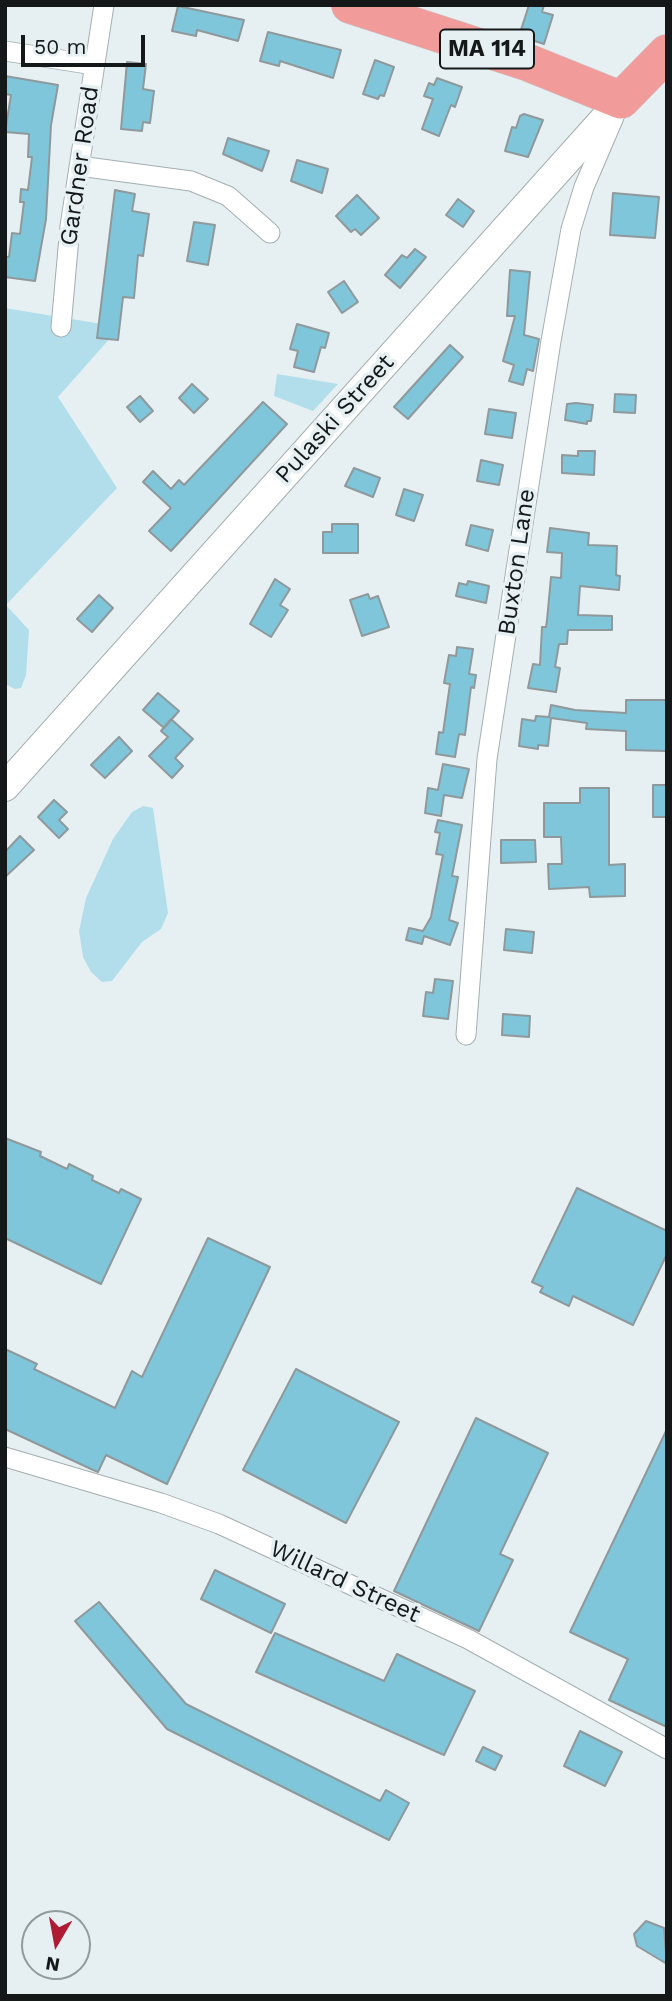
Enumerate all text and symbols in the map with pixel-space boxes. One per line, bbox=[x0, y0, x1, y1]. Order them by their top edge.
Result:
scale bar bbox=[24, 21, 149, 65]
road number: MA 114 bbox=[440, 30, 534, 68]
text: 50 m bbox=[34, 34, 86, 59]
street label: Gardner Road bbox=[55, 84, 105, 248]
street label: Pulaski Street bbox=[270, 349, 400, 489]
street label: Buxton Lane bbox=[492, 487, 542, 637]
street label: Willard Street bbox=[265, 1535, 425, 1629]
north arrow bbox=[21, 1910, 91, 1980]
text: N bbox=[44, 1952, 62, 1977]

